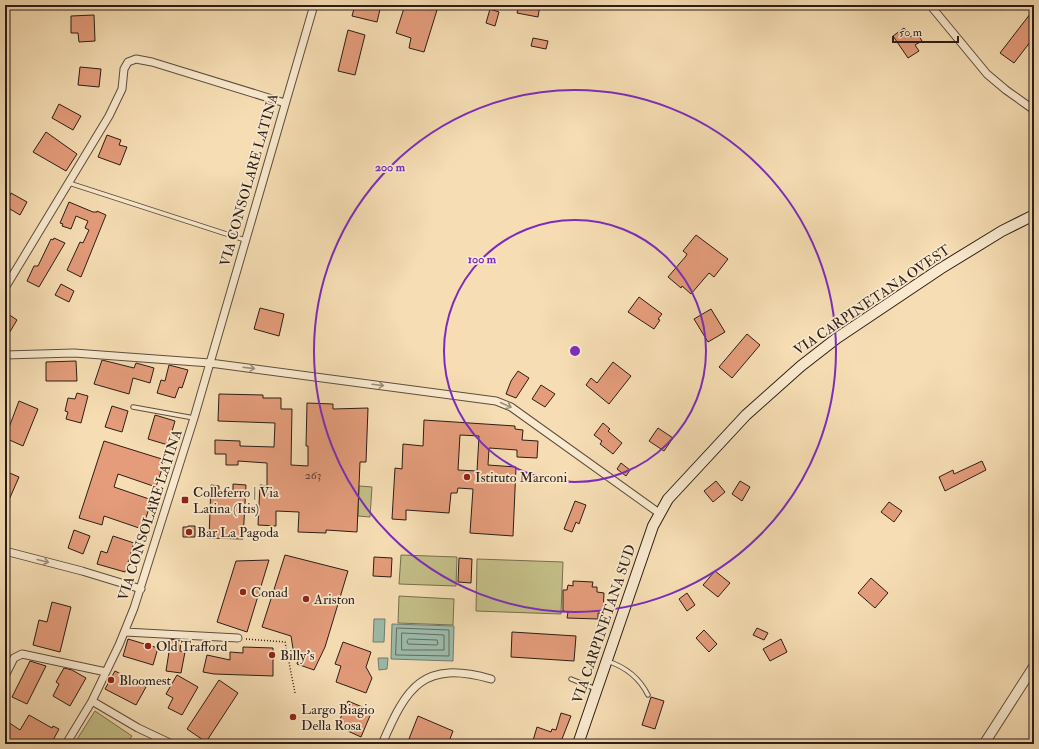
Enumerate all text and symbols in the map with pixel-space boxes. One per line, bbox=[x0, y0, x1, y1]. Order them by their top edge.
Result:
scale bar bbox=[893, 18, 958, 44]
text: 50 m bbox=[899, 25, 923, 40]
street label: VIA CONSOLARE LATINA bbox=[216, 92, 282, 268]
text: 200 m bbox=[375, 160, 406, 175]
street label: VIA CARPINETANA OVEST bbox=[791, 241, 954, 359]
text: 100 m bbox=[468, 252, 497, 267]
centre of rings bbox=[568, 344, 582, 358]
one-way arrow bbox=[242, 364, 255, 372]
one-way arrow bbox=[371, 381, 384, 389]
one-way arrow bbox=[499, 402, 511, 409]
street label: VIA CONSOLARE LATINA bbox=[114, 427, 186, 603]
house number: 263 bbox=[305, 468, 321, 483]
place label: Istituto Marconi bbox=[475, 469, 567, 486]
marker: Istituto Marconi bbox=[462, 472, 472, 482]
place label: Colleferro | Via Latina (Itis) bbox=[193, 484, 279, 517]
marker: Colleferro | Via Latina (Itis) bbox=[180, 495, 190, 505]
place label: Bar La Pagoda bbox=[197, 524, 279, 541]
marker: Bar La Pagoda bbox=[184, 527, 194, 537]
street label: VIA CARPINETANA SUD bbox=[569, 542, 639, 706]
one-way arrow bbox=[36, 558, 49, 565]
place label: Conad bbox=[251, 584, 288, 601]
marker: Conad bbox=[238, 587, 248, 597]
place label: Ariston bbox=[313, 591, 355, 608]
marker: Ariston bbox=[301, 594, 311, 604]
place label: Old Trafford bbox=[156, 638, 227, 655]
marker: Old Trafford bbox=[143, 641, 153, 651]
place label: Billy's bbox=[280, 647, 315, 665]
marker: Billy's bbox=[267, 650, 277, 660]
place label: Bloomest bbox=[119, 672, 172, 689]
marker: Bloomest bbox=[106, 675, 116, 685]
place label: Largo Biagio Della Rosa bbox=[301, 701, 375, 734]
marker: Largo Biagio Della Rosa bbox=[288, 712, 298, 722]

